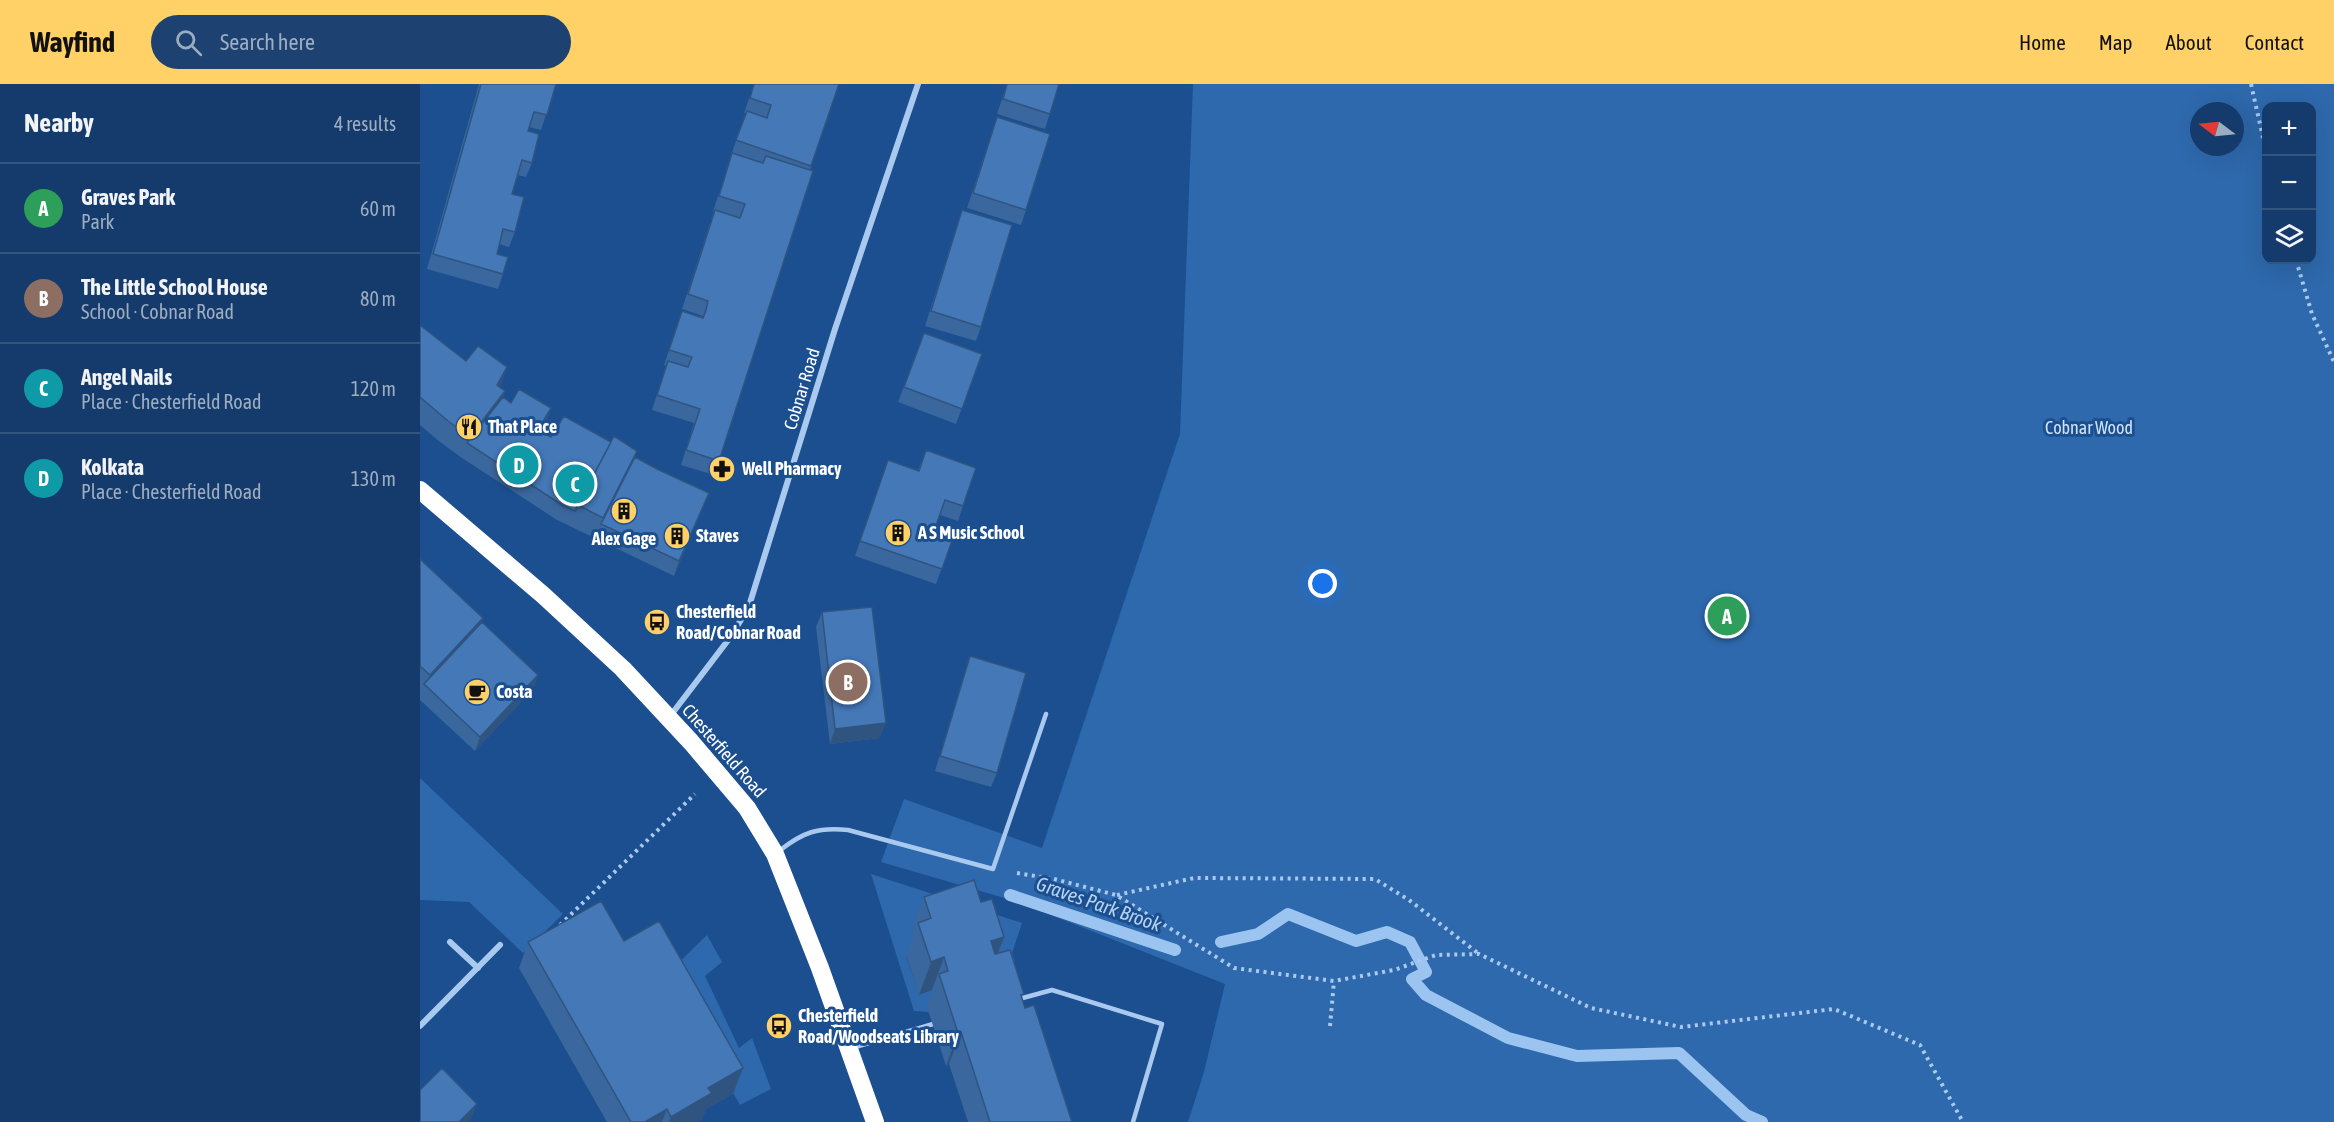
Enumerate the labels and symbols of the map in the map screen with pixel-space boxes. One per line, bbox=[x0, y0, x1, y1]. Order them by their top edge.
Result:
north arrow bbox=[2190, 102, 2244, 156]
street label: Cobnar Road bbox=[779, 345, 824, 432]
restaurant icon: That Place bbox=[454, 412, 484, 442]
place label: That Place bbox=[488, 416, 557, 437]
park label: Cobnar Wood bbox=[2045, 417, 2133, 438]
pin: D bbox=[500, 442, 538, 488]
pharmacy icon: Well Pharmacy bbox=[707, 454, 737, 484]
place label: Well Pharmacy bbox=[741, 458, 842, 479]
pin: C bbox=[556, 462, 594, 506]
building icon: Alex Gage bbox=[609, 496, 639, 526]
building icon: A S Music School bbox=[883, 518, 913, 548]
building icon: Staves bbox=[662, 521, 692, 551]
place label: A S Music School bbox=[917, 522, 1025, 543]
place label: Staves bbox=[696, 525, 740, 546]
place label: Alex Gage bbox=[591, 528, 656, 549]
your location bbox=[1308, 569, 1337, 598]
pin: A bbox=[1708, 594, 1746, 638]
place label: Chesterfield Road/Cobnar Road bbox=[676, 601, 801, 643]
bus stop icon: Chesterfield Road/Cobnar Road bbox=[642, 607, 672, 637]
pin: B bbox=[828, 660, 868, 704]
cafe icon: Costa bbox=[462, 677, 492, 707]
place label: Costa bbox=[496, 681, 532, 702]
street label: Chesterfield Road bbox=[678, 700, 771, 802]
water label: Graves Park Brook bbox=[1034, 871, 1165, 936]
place label: Chesterfield Road/Woodseats Library bbox=[798, 1005, 960, 1047]
bus stop icon: Chesterfield Road/Woodseats Library bbox=[764, 1011, 794, 1041]

